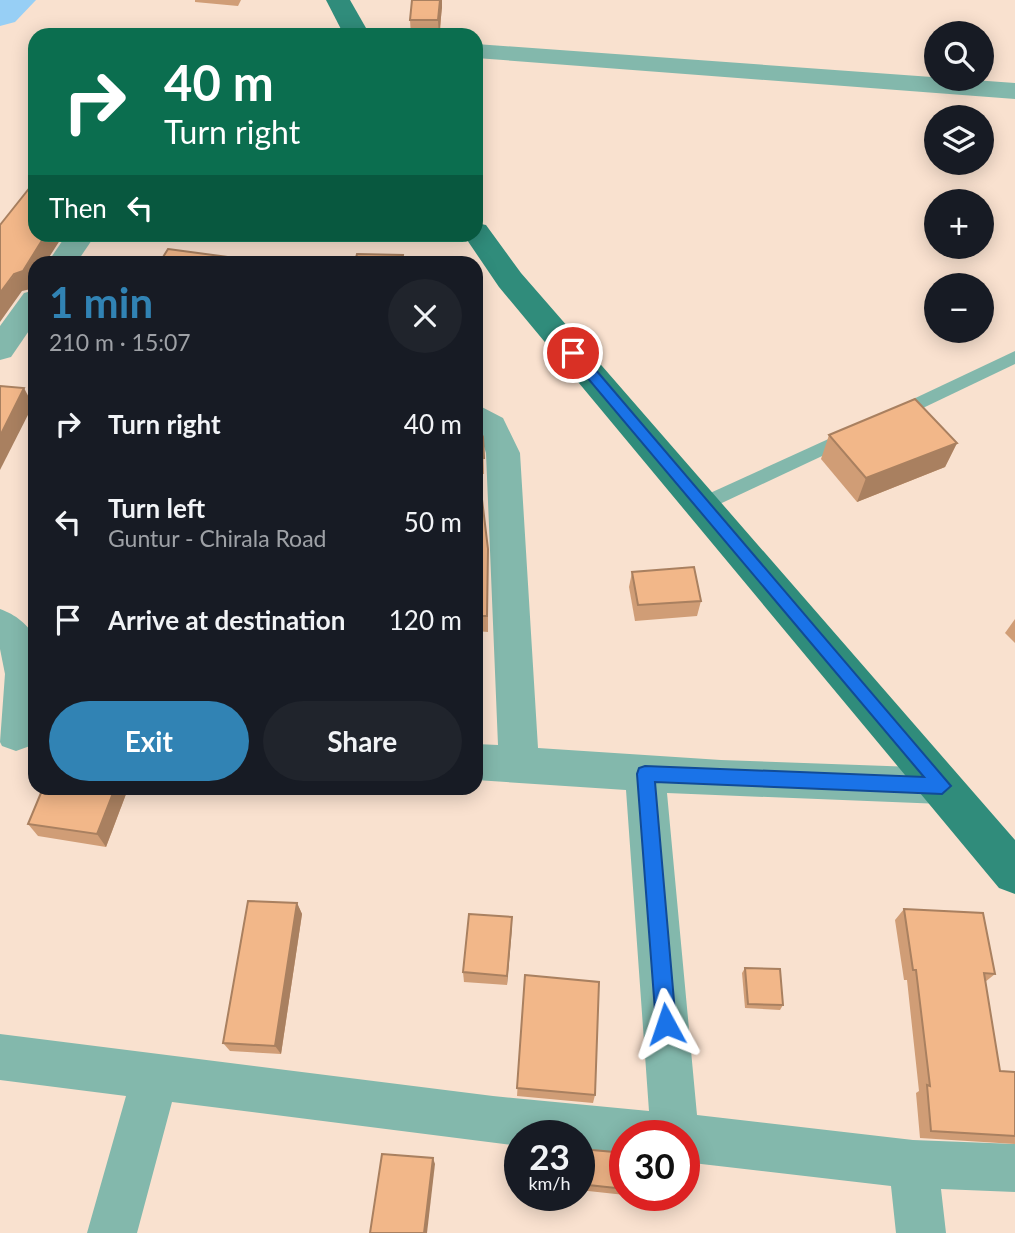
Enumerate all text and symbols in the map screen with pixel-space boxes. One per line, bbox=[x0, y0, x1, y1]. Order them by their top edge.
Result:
map controls bbox=[924, 21, 994, 343]
button: search bbox=[924, 21, 994, 91]
text: 40 m bbox=[164, 53, 274, 111]
icon: right bbox=[49, 56, 140, 147]
button: layers bbox=[924, 105, 994, 175]
text: Turn right bbox=[164, 112, 300, 151]
icon: left bbox=[121, 189, 159, 227]
button: + bbox=[924, 189, 994, 259]
text: Then bbox=[49, 192, 107, 224]
button: − bbox=[924, 273, 994, 343]
text: 1 min bbox=[49, 277, 153, 327]
button: close bbox=[388, 279, 462, 353]
pin bbox=[543, 323, 603, 383]
text: 210 m · 15:07 bbox=[49, 328, 191, 356]
icon: arrive bbox=[554, 334, 592, 372]
icon: right bbox=[49, 405, 87, 443]
text: Turn right bbox=[108, 408, 221, 440]
text: 40 m bbox=[404, 408, 462, 440]
text: Turn left bbox=[108, 492, 205, 524]
icon: left bbox=[49, 503, 87, 541]
text: 50 m bbox=[404, 506, 462, 538]
text: Guntur - Chirala Road bbox=[108, 524, 326, 552]
icon: arrive bbox=[49, 601, 87, 639]
text: Arrive at destination bbox=[108, 604, 345, 636]
text: 120 m bbox=[389, 604, 462, 636]
button: Exit bbox=[49, 701, 249, 781]
button: Share bbox=[263, 701, 462, 781]
position arrow bbox=[629, 987, 703, 1061]
speed limit sign: 30 bbox=[609, 1120, 700, 1211]
text: 23 bbox=[529, 1135, 570, 1177]
text: km/h bbox=[528, 1172, 571, 1194]

